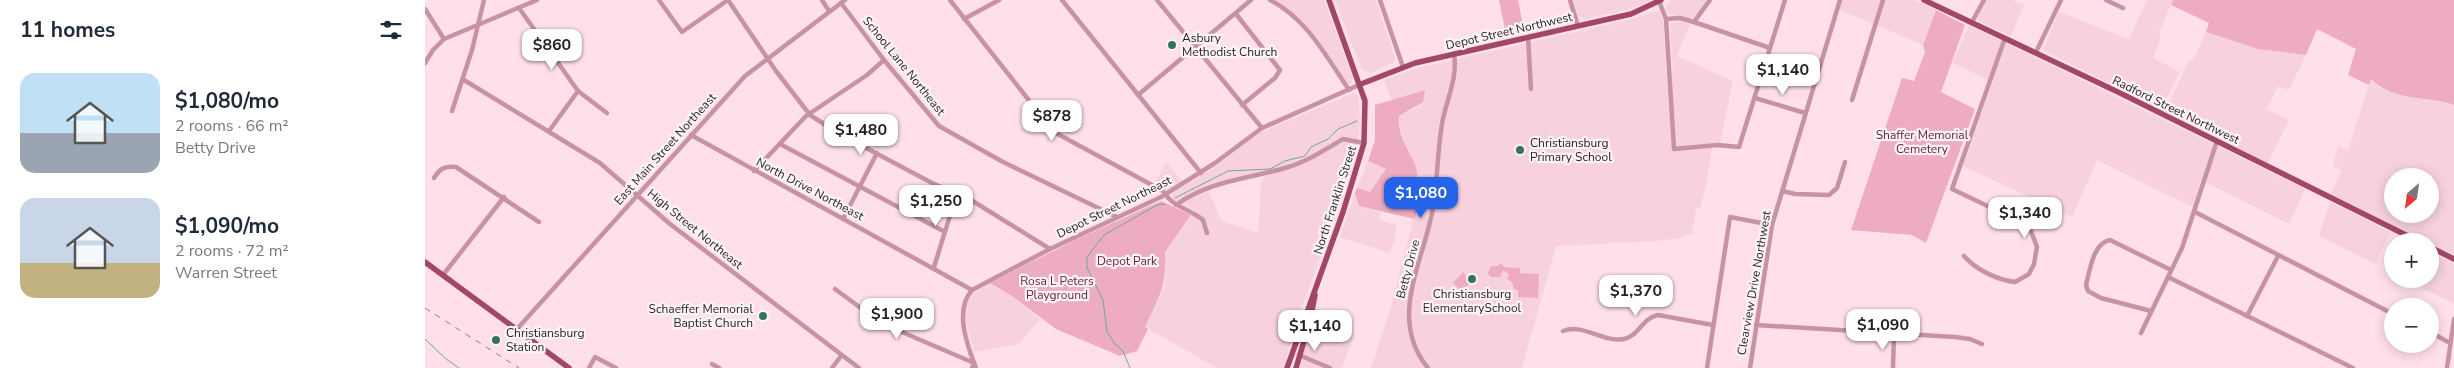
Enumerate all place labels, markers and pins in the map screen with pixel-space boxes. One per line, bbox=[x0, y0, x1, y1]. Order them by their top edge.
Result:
pin: $860 bbox=[522, 28, 582, 71]
place label: Asbury Methodist Church bbox=[1182, 30, 1277, 60]
marker: Asbury Methodist Church bbox=[1166, 39, 1178, 51]
pin: $1,140 bbox=[1742, 54, 1824, 96]
pin: $878 bbox=[1022, 100, 1082, 142]
pin: $1,480 bbox=[820, 114, 902, 156]
place label: Christiansburg Primary School bbox=[1530, 135, 1612, 165]
marker: Christiansburg Primary School bbox=[1514, 144, 1526, 156]
pin: $1,080 bbox=[1380, 176, 1462, 219]
pin: $1,250 bbox=[895, 184, 977, 227]
pin: $1,340 bbox=[1984, 196, 2066, 239]
marker: Christiansburg ElementarySchool bbox=[1466, 273, 1478, 285]
pin: $1,370 bbox=[1595, 274, 1677, 317]
place label: Christiansburg ElementarySchool bbox=[1423, 286, 1522, 316]
pin: $1,900 bbox=[856, 298, 938, 340]
place label: Schaeffer Memorial Baptist Church bbox=[649, 301, 753, 331]
pin: $1,090 bbox=[1842, 308, 1924, 351]
marker: Schaeffer Memorial Baptist Church bbox=[757, 310, 769, 322]
pin: $1,140 bbox=[1274, 310, 1356, 352]
place label: Christiansburg Station bbox=[506, 325, 585, 355]
marker: Christiansburg Station bbox=[490, 334, 502, 346]

